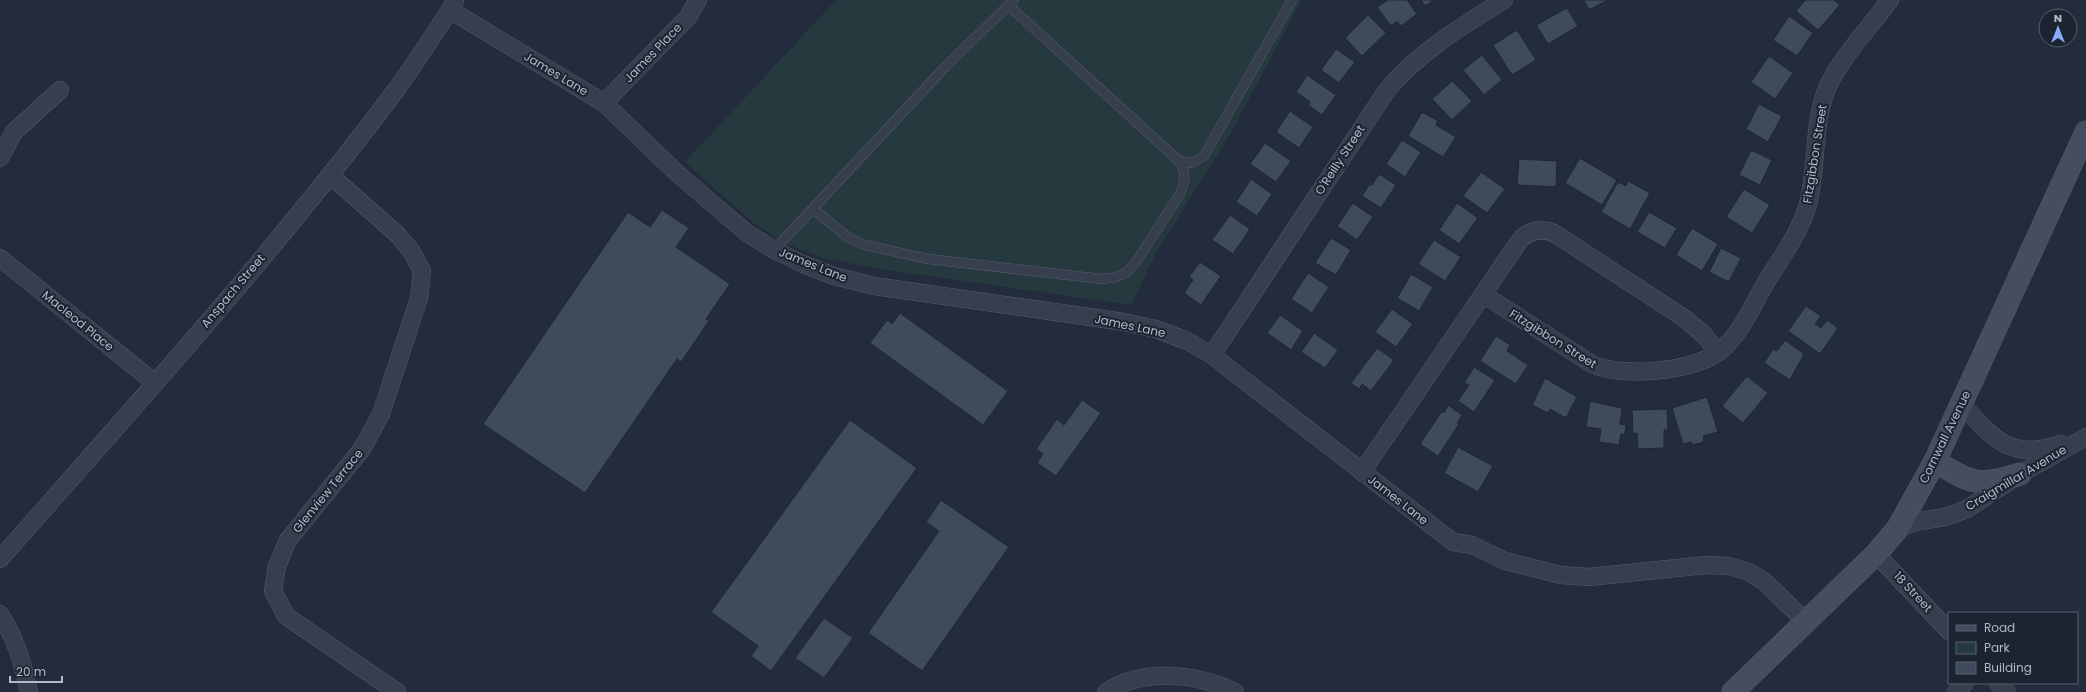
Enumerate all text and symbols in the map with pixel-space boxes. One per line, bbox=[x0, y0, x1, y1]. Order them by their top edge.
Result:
north arrow bbox=[2038, 8, 2078, 48]
text: N bbox=[2054, 10, 2062, 26]
street label: James Place bbox=[620, 19, 685, 86]
street label: James Lane bbox=[521, 48, 592, 99]
street label: Fitzgibbon Street bbox=[1798, 103, 1831, 205]
street label: O'Reilly Street bbox=[1311, 122, 1369, 198]
street label: James Lane bbox=[777, 243, 850, 286]
street label: Anspach Street bbox=[197, 250, 269, 331]
street label: Macleod Place bbox=[39, 286, 118, 355]
street label: Fitzgibbon Street bbox=[1506, 305, 1600, 372]
street label: James Lane bbox=[1093, 310, 1167, 341]
street label: Cornwall Avenue bbox=[1915, 388, 1974, 486]
street label: Craigmillar Avenue bbox=[1962, 441, 2069, 514]
street label: Glenview Terrace bbox=[289, 445, 367, 536]
street label: James Lane bbox=[1365, 471, 1432, 529]
street label: 18 Street bbox=[1890, 568, 1937, 616]
legend bbox=[1948, 612, 2078, 684]
text: Road bbox=[1984, 619, 2015, 636]
text: Park bbox=[1984, 639, 2011, 656]
scale bar bbox=[10, 658, 62, 684]
text: Building bbox=[1984, 659, 2032, 676]
text: 20 m bbox=[16, 663, 46, 680]

